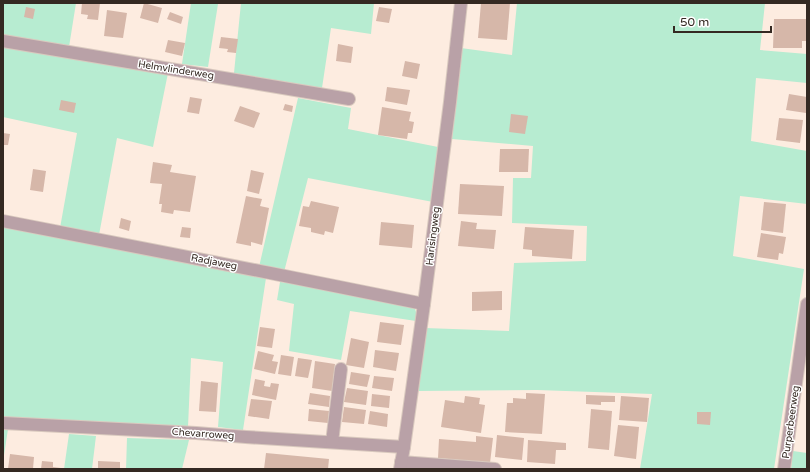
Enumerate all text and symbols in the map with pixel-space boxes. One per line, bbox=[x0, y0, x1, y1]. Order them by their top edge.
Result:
scale bar bbox=[674, 8, 771, 34]
text: 50 m bbox=[680, 15, 709, 29]
street label: Helmvlinderweg bbox=[137, 58, 215, 82]
street label: Harisingweg bbox=[423, 206, 443, 266]
street label: Radjaweg bbox=[190, 252, 238, 272]
street label: Purperbeerweg bbox=[780, 385, 802, 459]
street label: Chevarroweg bbox=[171, 426, 235, 442]

